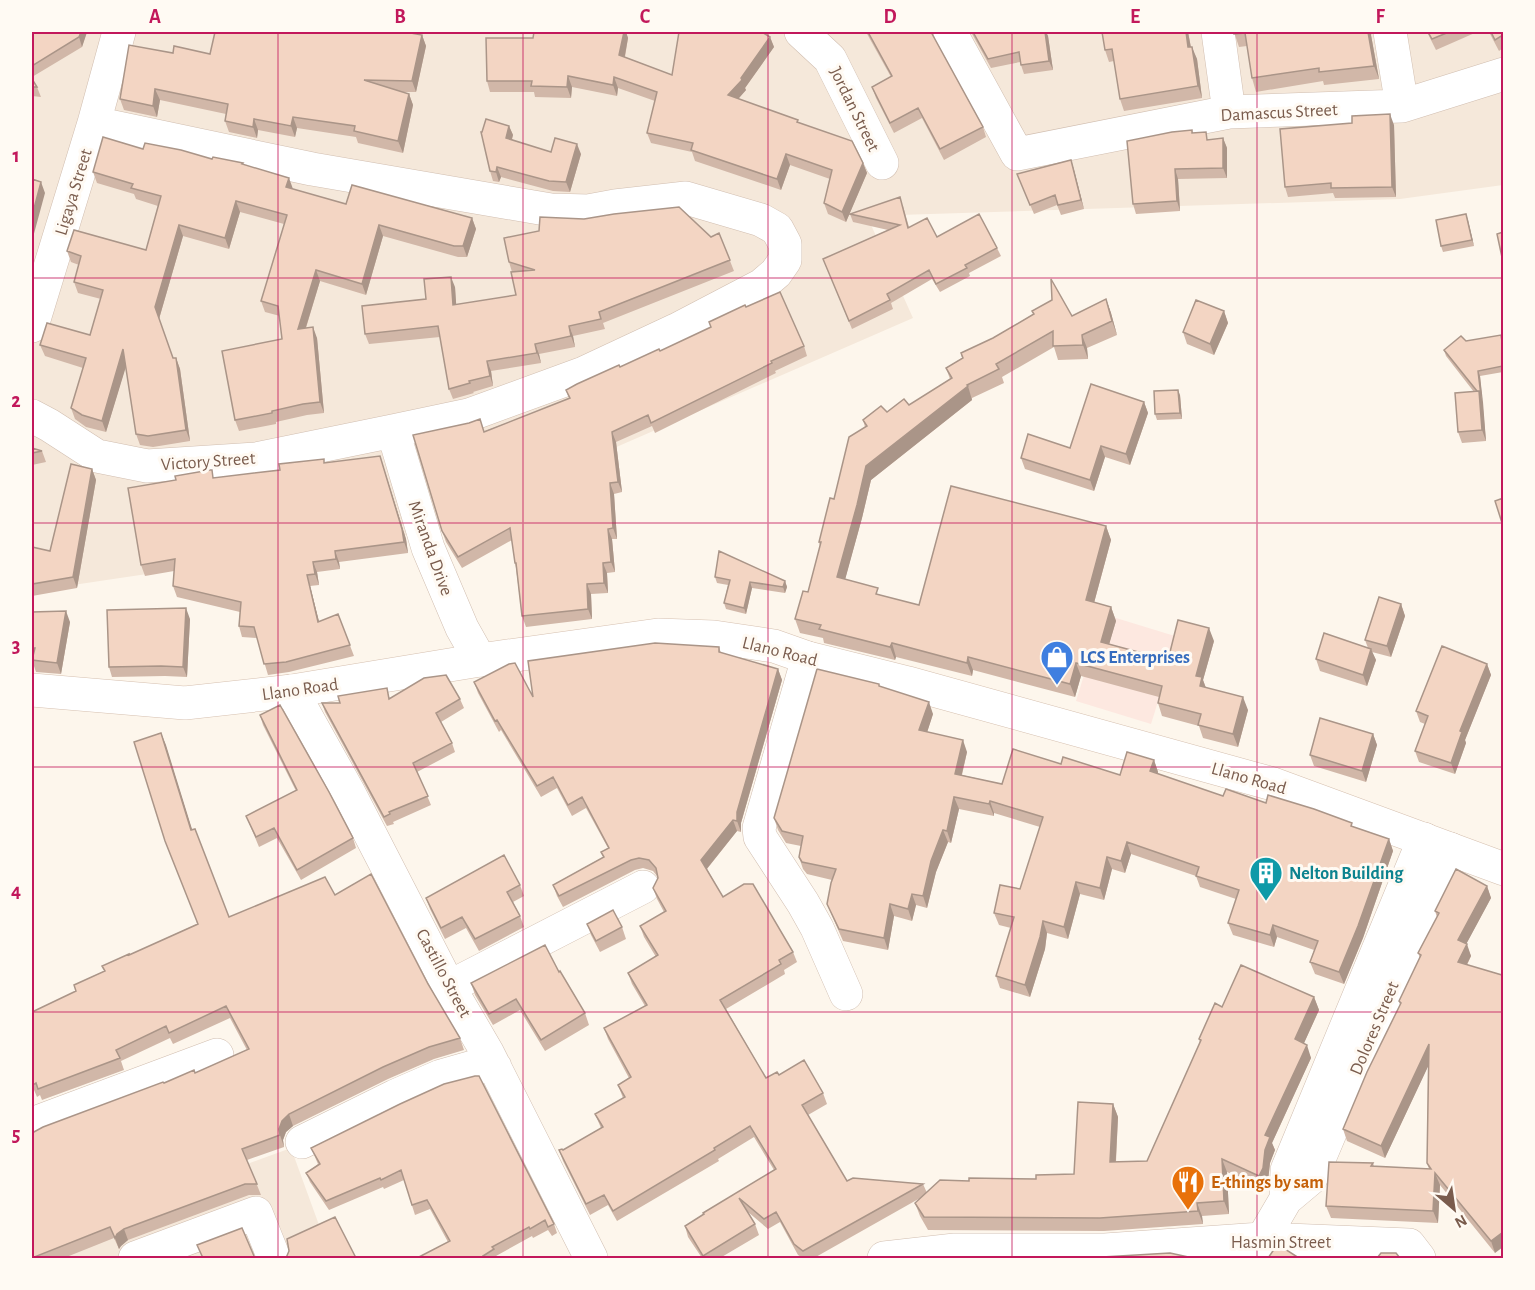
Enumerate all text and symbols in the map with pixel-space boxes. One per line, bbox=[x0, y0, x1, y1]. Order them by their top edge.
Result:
text: A bbox=[149, 7, 161, 27]
text: B bbox=[394, 7, 406, 27]
text: C bbox=[640, 7, 651, 27]
text: D bbox=[883, 7, 897, 27]
text: E bbox=[1130, 7, 1140, 27]
text: F bbox=[1375, 7, 1385, 27]
street label: Jordan Street bbox=[826, 64, 882, 155]
street label: Damascus Street bbox=[1220, 101, 1338, 125]
text: 1 bbox=[12, 146, 20, 166]
street label: Ligaya Street bbox=[52, 147, 96, 238]
text: 2 bbox=[11, 391, 21, 411]
street label: Victory Street bbox=[160, 450, 256, 474]
street label: Miranda Drive bbox=[405, 498, 456, 598]
street label: Llano Road bbox=[740, 634, 819, 670]
text: 3 bbox=[12, 636, 20, 656]
shop icon: LCS Enterprises bbox=[1039, 639, 1075, 686]
place label: LCS Enterprises bbox=[1080, 649, 1190, 667]
street label: Llano Road bbox=[261, 676, 340, 704]
street label: Llano Road bbox=[1209, 760, 1288, 798]
building icon: Nelton Building bbox=[1248, 855, 1284, 902]
place label: Nelton Building bbox=[1289, 865, 1404, 883]
text: 4 bbox=[11, 881, 21, 901]
street label: Castillo Street bbox=[412, 926, 474, 1021]
street label: Dolores Street bbox=[1347, 979, 1403, 1078]
text: 5 bbox=[12, 1125, 20, 1145]
restaurant icon: E-things by sam bbox=[1170, 1164, 1206, 1211]
place label: E-things by sam bbox=[1211, 1174, 1324, 1192]
north arrow bbox=[1424, 1179, 1484, 1239]
text: N bbox=[1452, 1212, 1470, 1231]
street label: Hasmin Street bbox=[1231, 1234, 1331, 1252]

